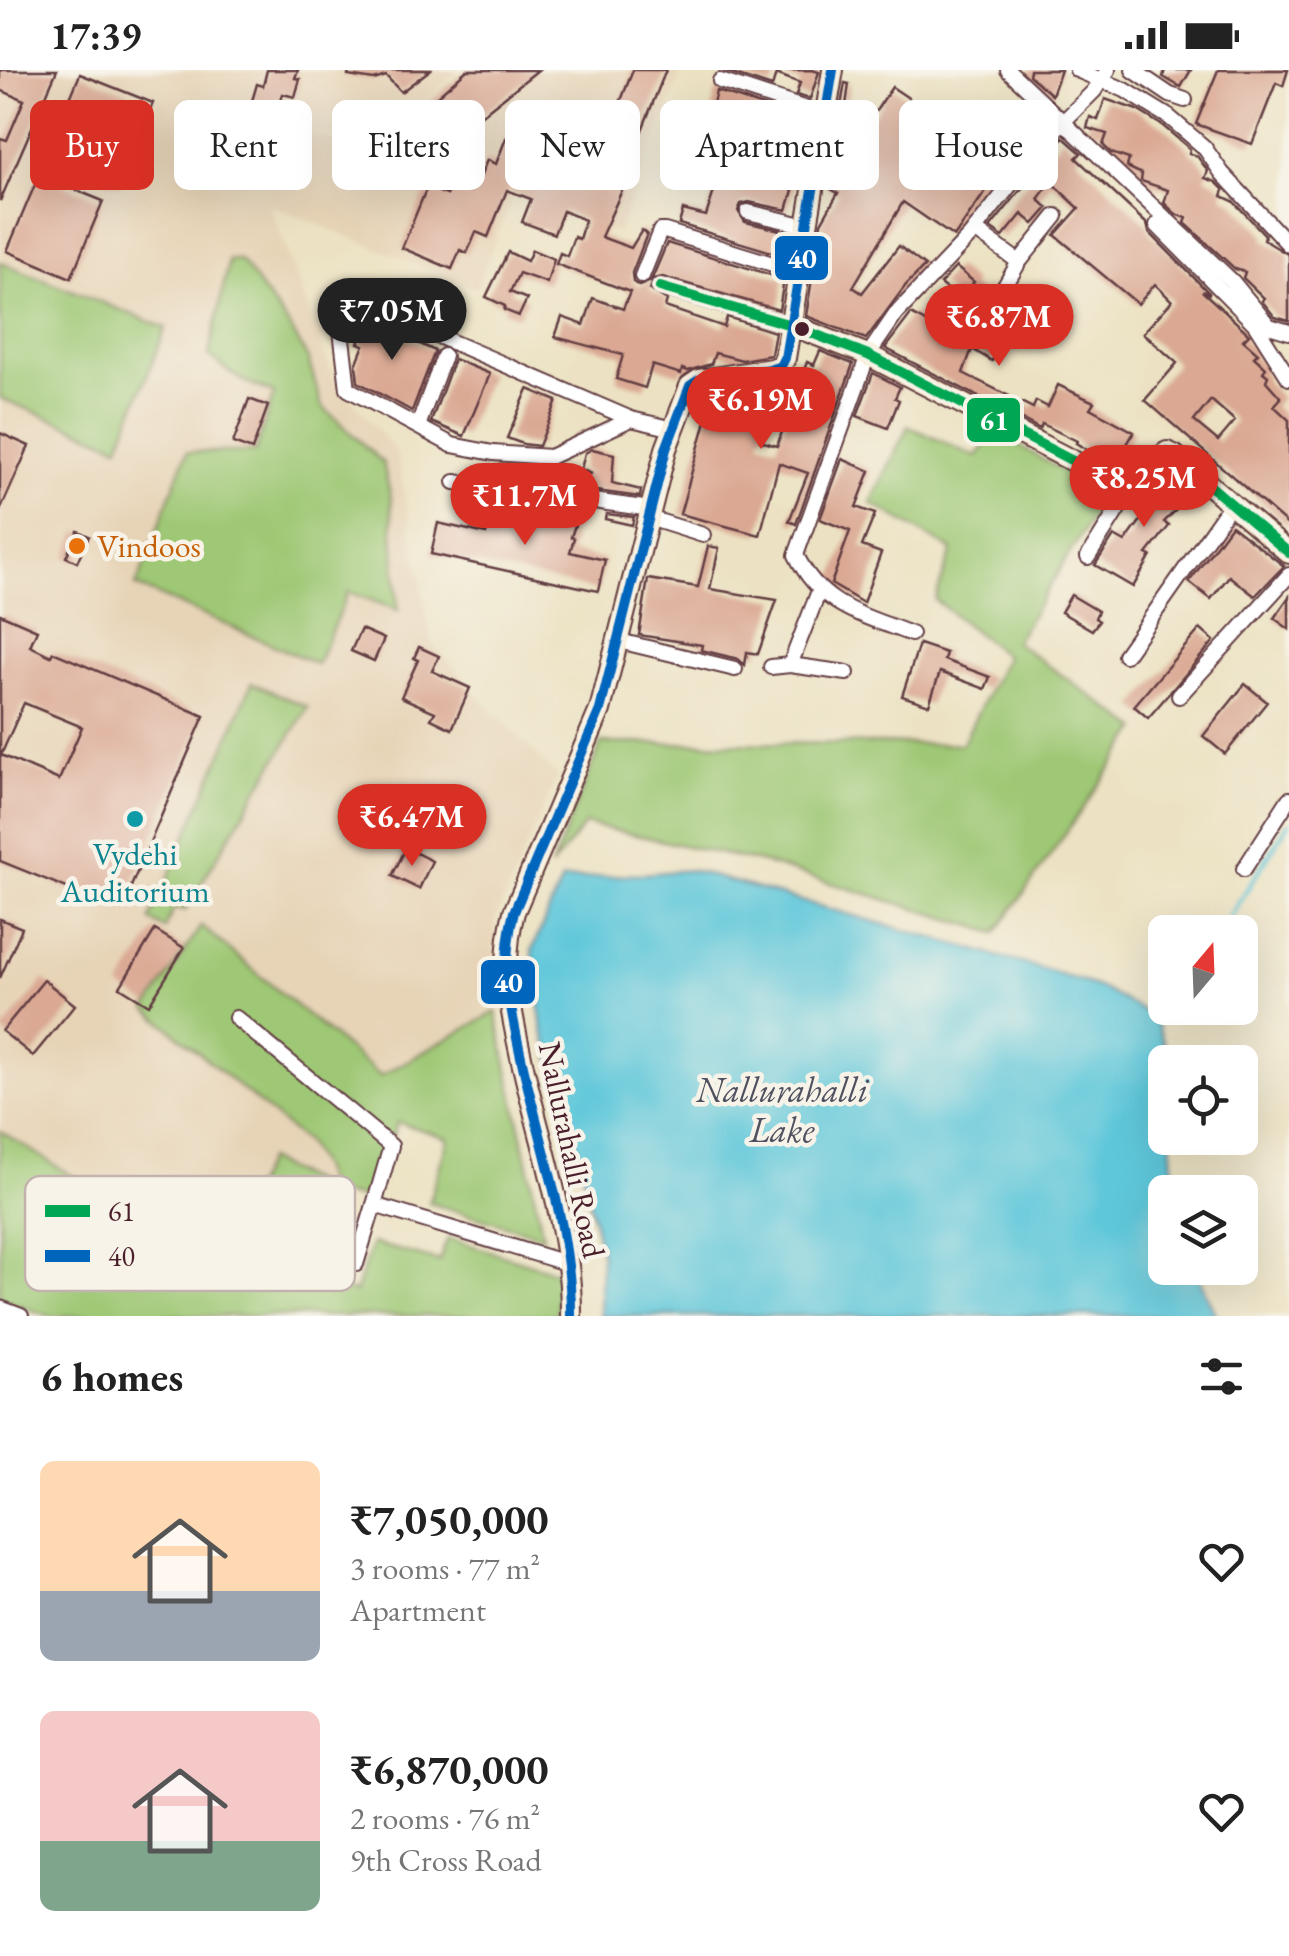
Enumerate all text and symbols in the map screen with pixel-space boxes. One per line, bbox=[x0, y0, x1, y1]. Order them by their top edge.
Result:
text: 17:39 bbox=[50, 11, 141, 60]
chip: Buy bbox=[30, 100, 154, 190]
chip: Rent bbox=[174, 100, 312, 190]
chip: Filters bbox=[332, 100, 485, 190]
chip: New bbox=[505, 100, 640, 190]
chip: Apartment bbox=[660, 100, 879, 190]
chip: House bbox=[899, 100, 1058, 190]
line badge: 40 bbox=[773, 234, 830, 282]
text: 40 bbox=[787, 240, 817, 276]
pin: ₹7.05M bbox=[311, 278, 473, 363]
pin: ₹6.87M bbox=[918, 284, 1080, 369]
text: ₹7.05M bbox=[340, 289, 444, 331]
text: ₹6.87M bbox=[947, 295, 1051, 337]
unlabelled marker bbox=[792, 319, 812, 339]
pin: ₹6.19M bbox=[680, 367, 842, 452]
text: ₹6.19M bbox=[709, 378, 813, 420]
line badge: 61 bbox=[965, 396, 1022, 444]
text: 61 bbox=[979, 402, 1009, 438]
pin: ₹8.25M bbox=[1063, 445, 1225, 530]
text: ₹8.25M bbox=[1092, 456, 1196, 498]
pin: ₹11.7M bbox=[444, 463, 606, 548]
text: ₹11.7M bbox=[473, 474, 577, 516]
place label: Vindoos bbox=[97, 525, 201, 567]
marker: Vindoos bbox=[66, 535, 88, 557]
pin: ₹6.47M bbox=[331, 784, 493, 869]
text: ₹6.47M bbox=[360, 795, 464, 837]
marker: Vydehi Auditorium bbox=[124, 808, 146, 830]
place label: Vydehi Auditorium bbox=[59, 833, 210, 912]
north arrow bbox=[1148, 915, 1258, 1025]
map controls bbox=[1148, 915, 1258, 1285]
line badge: 40 bbox=[479, 958, 537, 1006]
text: 40 bbox=[493, 964, 523, 1000]
street label: Nallurahalli Road bbox=[529, 1038, 616, 1263]
button: locate bbox=[1148, 1045, 1258, 1155]
water label: Nallurahalli Lake bbox=[695, 1067, 870, 1152]
button: layers bbox=[1148, 1175, 1258, 1285]
legend bbox=[25, 1176, 355, 1291]
text: 61 bbox=[108, 1193, 135, 1229]
text: 40 bbox=[108, 1238, 135, 1274]
text: 6 homes bbox=[40, 1349, 183, 1404]
icon: filters bbox=[1194, 1349, 1249, 1404]
text: ₹7,050,000 bbox=[350, 1492, 548, 1547]
icon: home bbox=[120, 1501, 240, 1621]
icon: heart bbox=[1194, 1534, 1249, 1589]
text: 3 rooms · 77 m² bbox=[350, 1547, 540, 1589]
text: Apartment bbox=[350, 1589, 486, 1631]
text: ₹6,870,000 bbox=[350, 1742, 548, 1797]
icon: home bbox=[120, 1751, 240, 1871]
icon: heart bbox=[1194, 1784, 1249, 1839]
text: 2 rooms · 76 m² bbox=[350, 1797, 540, 1839]
text: 9th Cross Road bbox=[350, 1839, 542, 1881]

